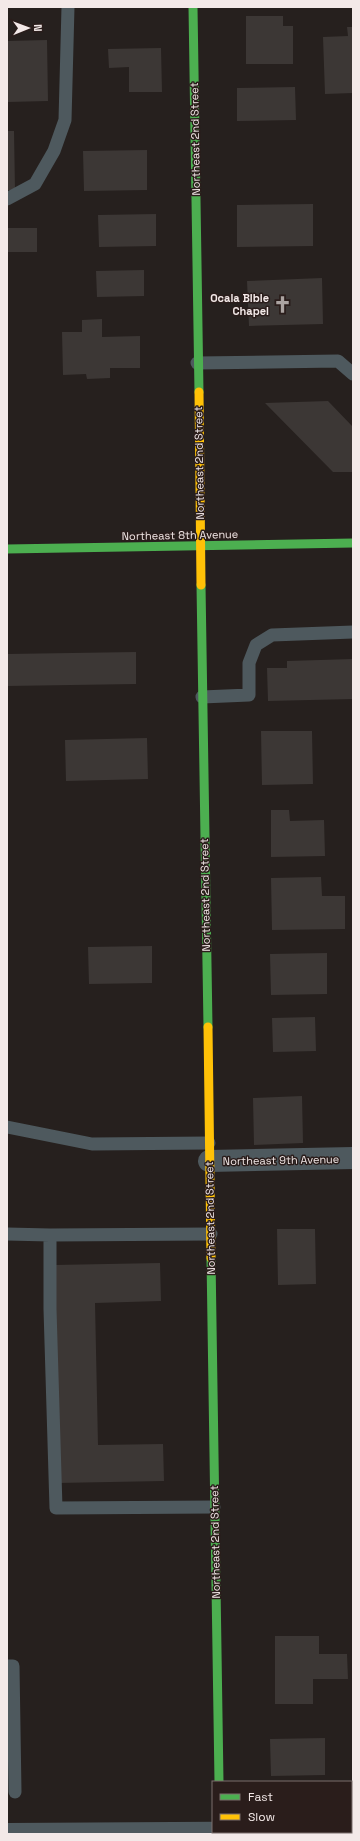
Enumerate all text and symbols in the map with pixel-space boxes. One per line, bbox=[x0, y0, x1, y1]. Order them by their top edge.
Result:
north arrow bbox=[8, 8, 48, 48]
text: N bbox=[31, 24, 45, 32]
street label: Northeast 2nd Street bbox=[187, 82, 203, 196]
place label: Ocala Bible Chapel bbox=[210, 291, 269, 318]
church icon: Ocala Bible Chapel bbox=[272, 294, 292, 314]
street label: Northeast 2nd Street bbox=[191, 406, 207, 520]
street label: Northeast 8th Avenue bbox=[122, 527, 238, 543]
street label: Northeast 2nd Street bbox=[197, 838, 213, 952]
street label: Northeast 9th Avenue bbox=[223, 1152, 339, 1168]
street label: Northeast 2nd Street bbox=[202, 1161, 218, 1275]
street label: Northeast 2nd Street bbox=[207, 1485, 223, 1599]
legend bbox=[212, 1781, 352, 1833]
text: Fast bbox=[248, 1789, 273, 1805]
text: Slow bbox=[248, 1809, 275, 1825]

